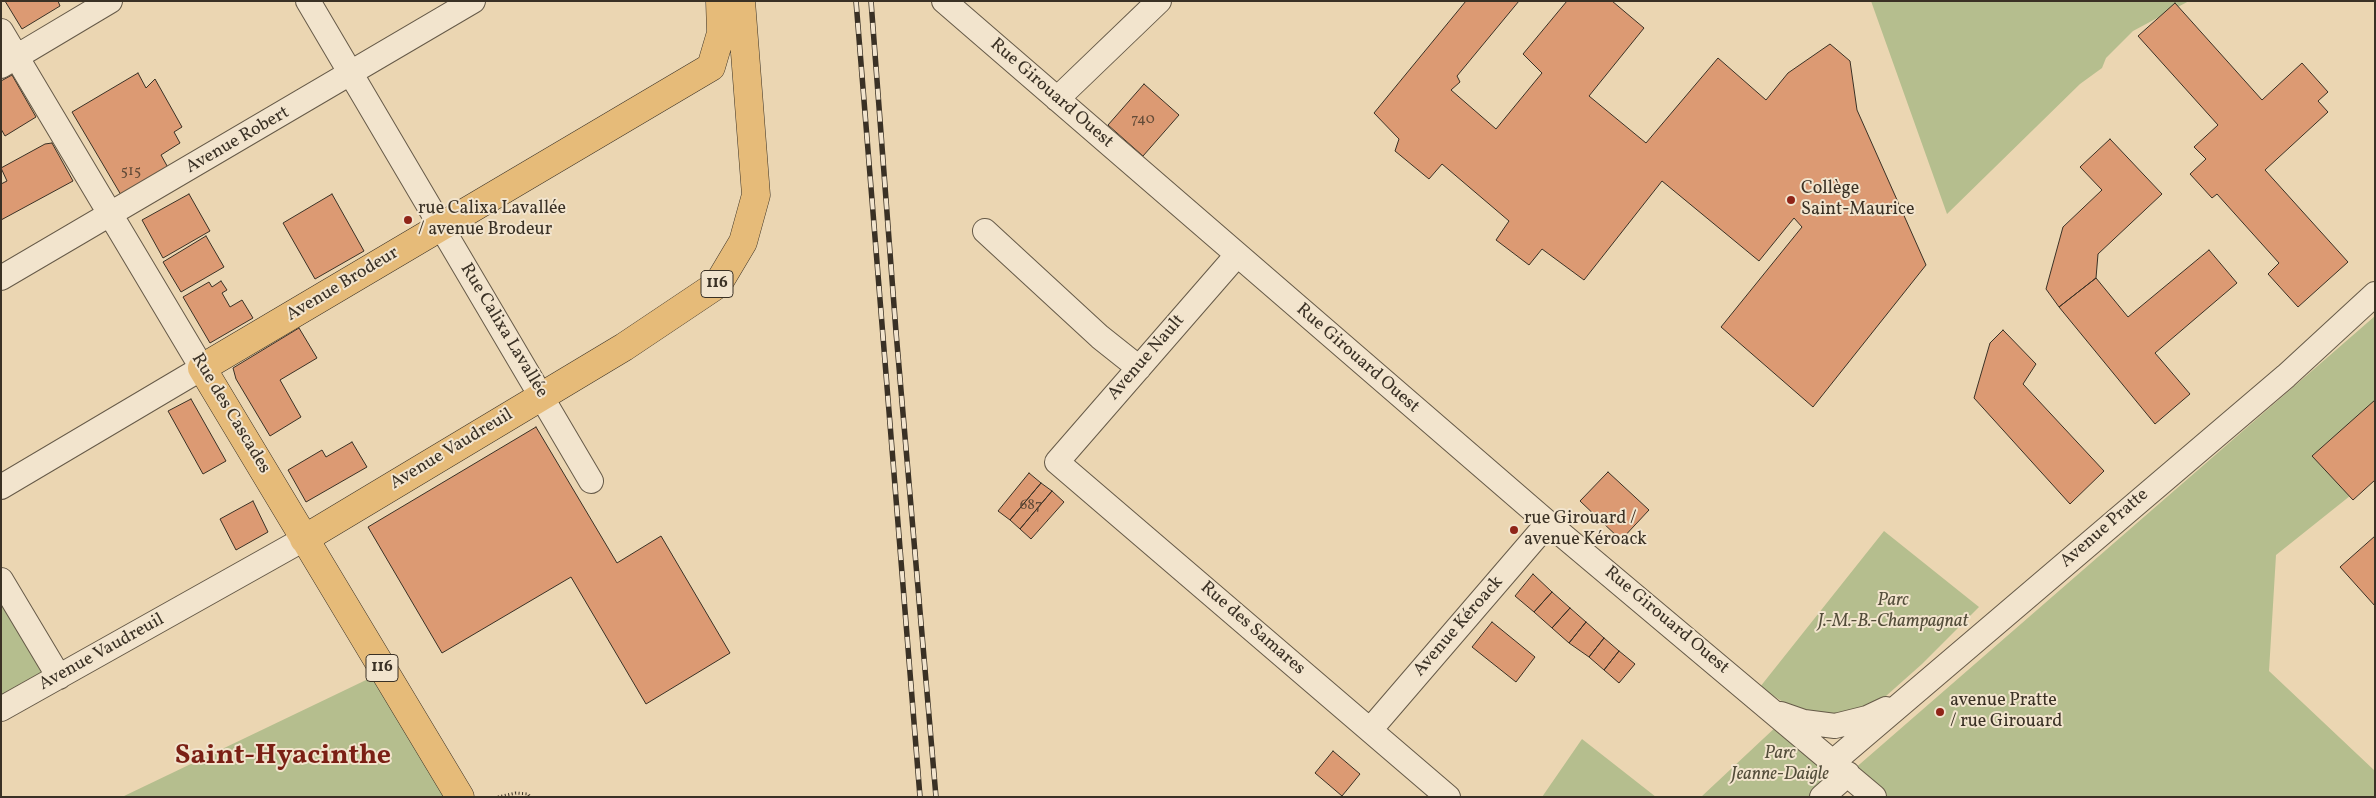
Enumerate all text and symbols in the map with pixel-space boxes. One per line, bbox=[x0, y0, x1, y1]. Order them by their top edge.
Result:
street label: Rue Girouard Ouest bbox=[985, 34, 1117, 154]
street label: Avenue Robert bbox=[182, 103, 294, 179]
house number: 740 bbox=[1131, 111, 1155, 129]
house number: 515 bbox=[121, 163, 141, 181]
place label: Collège Saint-Maurice bbox=[1801, 179, 1915, 222]
marker: Collège Saint-Maurice bbox=[1785, 194, 1797, 206]
place label: rue Calixa Lavallée / avenue Brodeur bbox=[418, 199, 566, 242]
marker: rue Calixa Lavallée / avenue Brodeur bbox=[402, 214, 414, 226]
street label: Avenue Brodeur bbox=[283, 243, 403, 327]
street label: Rue Calixa Lavallée bbox=[454, 260, 552, 402]
road number: 116 bbox=[701, 270, 733, 298]
street label: Rue Girouard Ouest bbox=[1291, 299, 1423, 419]
street label: Avenue Nault bbox=[1104, 311, 1190, 405]
street label: Rue des Cascades bbox=[186, 350, 274, 478]
street label: Avenue Vaudreuil bbox=[387, 405, 517, 495]
street label: Avenue Pratte bbox=[2056, 485, 2154, 573]
house number: 687 bbox=[1020, 497, 1042, 515]
place label: rue Girouard / avenue Kéroack bbox=[1524, 509, 1647, 552]
marker: rue Girouard / avenue Kéroack bbox=[1508, 524, 1520, 536]
street label: Rue Girouard Ouest bbox=[1599, 562, 1733, 680]
street label: Avenue Kéroack bbox=[1410, 572, 1508, 682]
street label: Rue des Samares bbox=[1195, 577, 1309, 681]
park label: Parc J.-M.-B.-Champagnat bbox=[1818, 591, 1968, 634]
street label: Avenue Vaudreuil bbox=[36, 610, 168, 696]
road number: 116 bbox=[366, 654, 398, 681]
place label: avenue Pratte / rue Girouard bbox=[1950, 691, 2062, 734]
marker: avenue Pratte / rue Girouard bbox=[1934, 706, 1946, 718]
district label: Saint-Hyacinthe bbox=[175, 741, 391, 775]
park label: Parc Jeanne-Daigle bbox=[1731, 744, 1829, 786]

